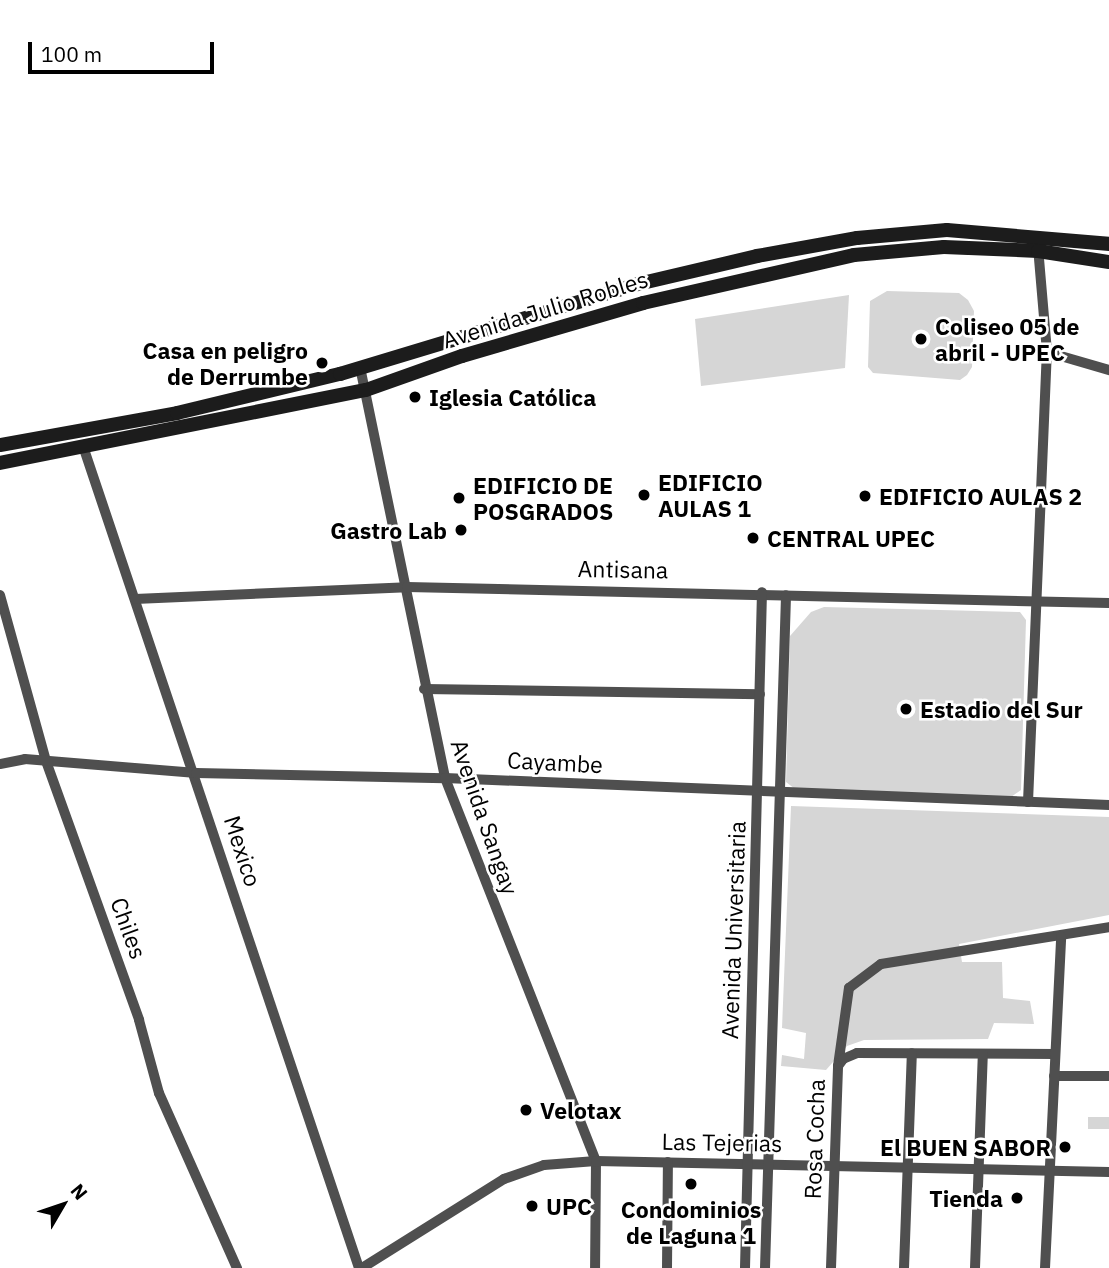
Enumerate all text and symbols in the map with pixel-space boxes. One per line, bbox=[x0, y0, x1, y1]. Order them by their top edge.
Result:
scale bar bbox=[32, 28, 217, 72]
text: 100 m bbox=[41, 40, 102, 68]
street label: Avenida Julio Robles bbox=[439, 265, 651, 353]
place label: Coliseo 05 de abril - UPEC bbox=[935, 312, 1079, 366]
marker: Coliseo 05 de abril - UPEC bbox=[913, 331, 929, 347]
place label: Casa en peligro de Derrumbe bbox=[142, 336, 308, 390]
marker: Casa en peligro de Derrumbe bbox=[314, 355, 330, 371]
place label: Iglesia Católica bbox=[429, 383, 596, 411]
marker: Iglesia Católica bbox=[407, 389, 423, 405]
place label: EDIFICIO AULAS 1 bbox=[658, 468, 763, 522]
place label: EDIFICIO DE POSGRADOS bbox=[473, 471, 613, 525]
place label: EDIFICIO AULAS 2 bbox=[879, 482, 1082, 510]
marker: EDIFICIO AULAS 1 bbox=[636, 487, 652, 503]
marker: EDIFICIO AULAS 2 bbox=[857, 488, 873, 504]
marker: EDIFICIO DE POSGRADOS bbox=[451, 490, 467, 506]
place label: Gastro Lab bbox=[330, 516, 447, 544]
marker: Gastro Lab bbox=[453, 522, 469, 538]
place label: CENTRAL UPEC bbox=[767, 524, 935, 552]
marker: CENTRAL UPEC bbox=[745, 530, 761, 546]
street label: Antisana bbox=[578, 554, 668, 584]
place label: Estadio del Sur bbox=[920, 695, 1083, 723]
marker: Estadio del Sur bbox=[898, 701, 914, 717]
street label: Avenida Sangay bbox=[446, 736, 524, 898]
street label: Cayambe bbox=[506, 746, 604, 778]
street label: Mexico bbox=[219, 812, 267, 890]
street label: Avenida Universitaria bbox=[715, 820, 751, 1040]
street label: Chiles bbox=[105, 894, 153, 962]
street label: Rosa Cocha bbox=[798, 1078, 830, 1200]
place label: Velotax bbox=[540, 1096, 622, 1124]
marker: Velotax bbox=[518, 1102, 534, 1118]
street label: Las Tejerias bbox=[661, 1127, 783, 1157]
place label: El BUEN SABOR bbox=[880, 1133, 1051, 1161]
marker: El BUEN SABOR bbox=[1057, 1139, 1073, 1155]
north arrow bbox=[28, 1170, 98, 1240]
marker: Condominios de Laguna 1 bbox=[683, 1176, 699, 1192]
text: N bbox=[66, 1179, 93, 1205]
place label: Tienda bbox=[929, 1184, 1003, 1212]
marker: Tienda bbox=[1009, 1190, 1025, 1206]
place label: UPC bbox=[546, 1192, 592, 1220]
place label: Condominios de Laguna 1 bbox=[621, 1195, 761, 1249]
marker: UPC bbox=[524, 1198, 540, 1214]

